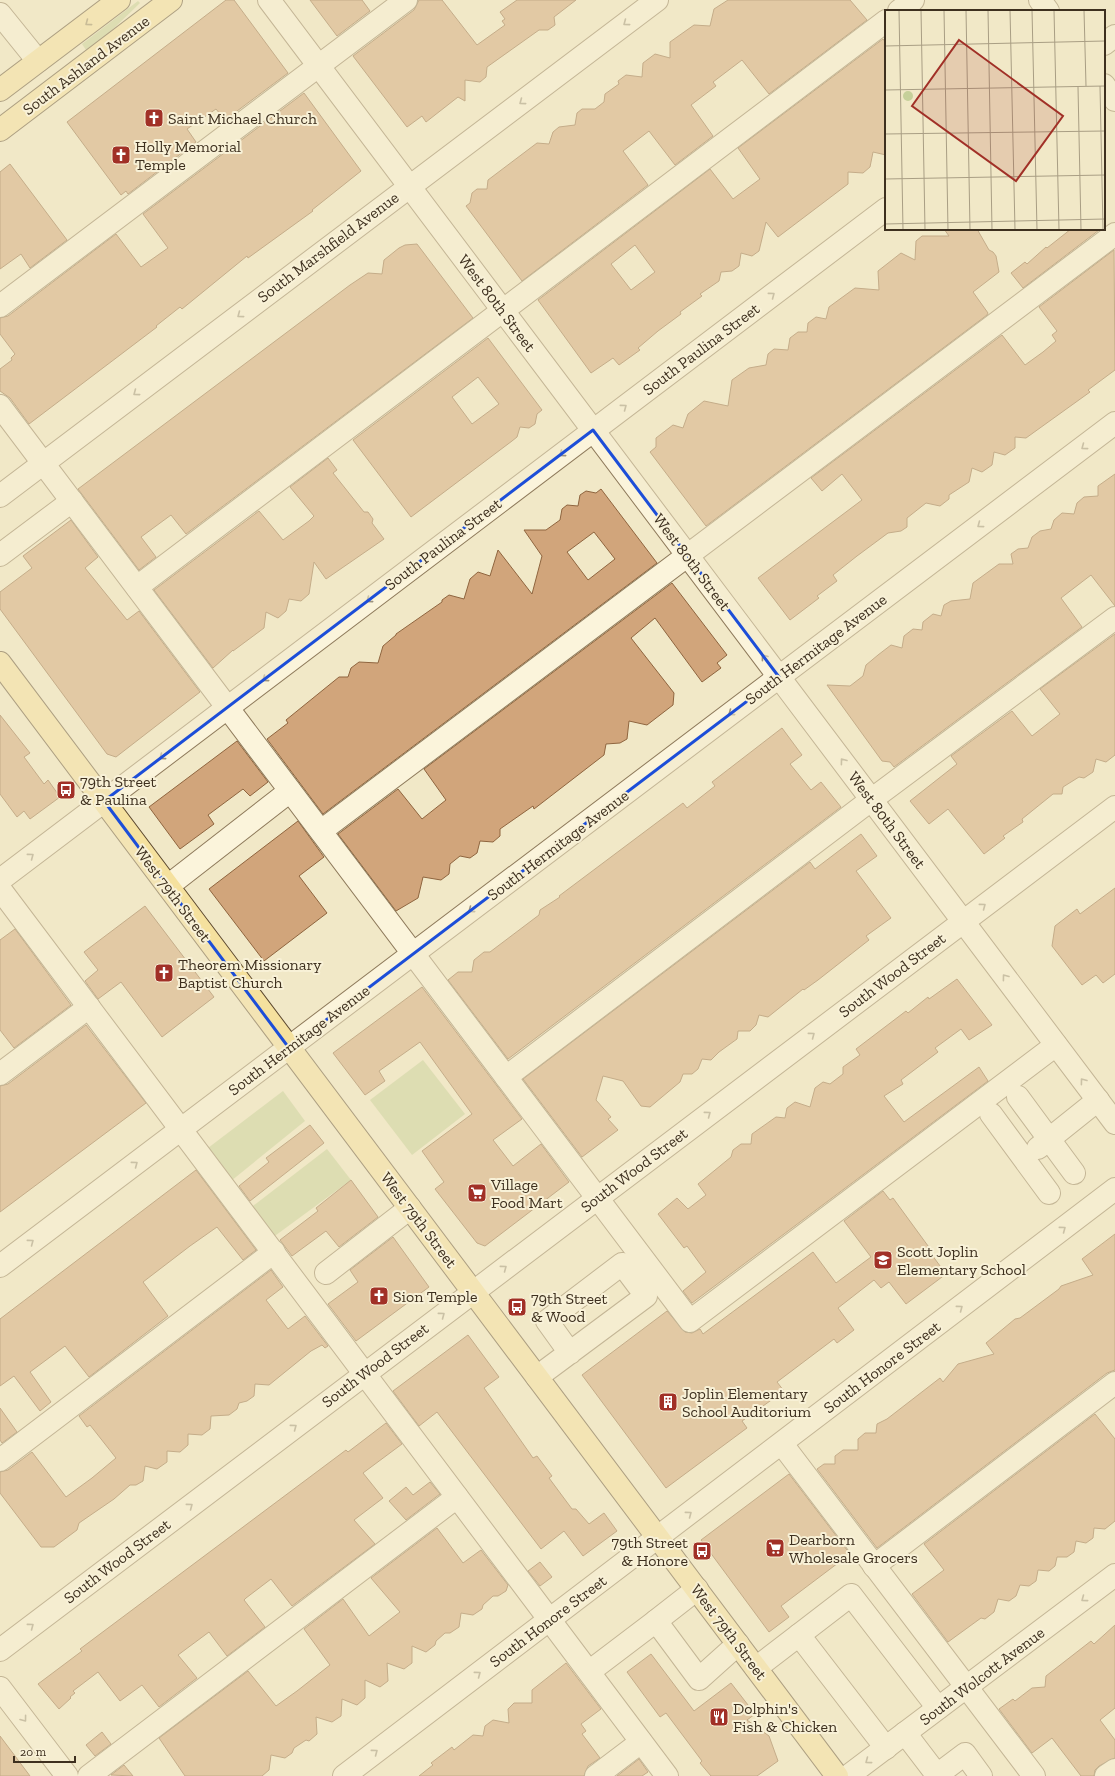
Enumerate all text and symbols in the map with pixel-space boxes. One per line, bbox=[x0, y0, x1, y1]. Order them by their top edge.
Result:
inset map bbox=[885, 10, 1105, 230]
street label: South Ashland Avenue bbox=[19, 11, 153, 119]
one-way arrow bbox=[85, 19, 92, 26]
one-way arrow bbox=[624, 19, 631, 26]
one-way arrow bbox=[520, 97, 527, 104]
church icon: Saint Michael Church bbox=[143, 107, 165, 129]
place label: Saint Michael Church bbox=[168, 109, 317, 128]
place label: Holly Memorial Temple bbox=[135, 137, 241, 174]
church icon: Holly Memorial Temple bbox=[110, 144, 132, 166]
street label: South Marshfield Avenue bbox=[254, 188, 402, 306]
street label: West 80th Street bbox=[454, 251, 540, 355]
one-way arrow bbox=[768, 292, 775, 299]
street label: South Paulina Street bbox=[639, 299, 763, 399]
one-way arrow bbox=[237, 310, 244, 317]
one-way arrow bbox=[133, 388, 140, 396]
one-way arrow bbox=[620, 404, 627, 411]
one-way arrow bbox=[1081, 442, 1088, 449]
one-way arrow bbox=[559, 449, 566, 456]
street label: South Paulina Street bbox=[381, 494, 505, 594]
street label: West 80th Street bbox=[649, 510, 735, 614]
one-way arrow bbox=[978, 520, 985, 527]
street label: South Hermitage Avenue bbox=[742, 590, 890, 708]
one-way arrow bbox=[366, 595, 373, 603]
one-way arrow bbox=[762, 655, 769, 662]
one-way arrow bbox=[263, 674, 270, 681]
one-way arrow bbox=[729, 708, 736, 715]
one-way arrow bbox=[159, 752, 166, 760]
one-way arrow bbox=[840, 759, 847, 766]
street label: West 80th Street bbox=[844, 768, 930, 872]
place label: 79th Street & Paulina bbox=[80, 772, 157, 809]
bus stop icon: 79th Street & Paulina bbox=[55, 779, 77, 801]
street label: South Hermitage Avenue bbox=[484, 786, 632, 904]
street label: West 79th Street bbox=[131, 842, 215, 946]
one-way arrow bbox=[27, 854, 34, 861]
one-way arrow bbox=[979, 904, 986, 911]
one-way arrow bbox=[469, 905, 476, 912]
street label: South Wood Street bbox=[835, 929, 949, 1021]
place label: Theorem Missionary Baptist Church bbox=[178, 955, 322, 992]
church icon: Theorem Missionary Baptist Church bbox=[153, 962, 175, 984]
one-way arrow bbox=[1003, 974, 1010, 981]
street label: South Hermitage Avenue bbox=[225, 981, 373, 1099]
one-way arrow bbox=[808, 1033, 815, 1040]
one-way arrow bbox=[1081, 1078, 1088, 1085]
one-way arrow bbox=[704, 1111, 711, 1118]
street label: South Wood Street bbox=[577, 1124, 691, 1216]
one-way arrow bbox=[130, 1162, 137, 1169]
street label: West 79th Street bbox=[377, 1168, 461, 1272]
place label: Village Food Mart bbox=[490, 1175, 563, 1212]
supermarket icon: Village Food Mart bbox=[466, 1182, 488, 1204]
one-way arrow bbox=[1058, 1227, 1065, 1234]
one-way arrow bbox=[27, 1240, 34, 1247]
place label: Scott Joplin Elementary School bbox=[897, 1242, 1026, 1279]
school or university icon: Scott Joplin Elementary School bbox=[872, 1249, 894, 1271]
one-way arrow bbox=[500, 1265, 507, 1273]
church icon: Sion Temple bbox=[368, 1285, 390, 1307]
place label: Sion Temple bbox=[393, 1287, 478, 1306]
place label: 79th Street & Wood bbox=[531, 1289, 608, 1326]
bus stop icon: 79th Street & Wood bbox=[506, 1296, 528, 1318]
one-way arrow bbox=[955, 1306, 962, 1313]
one-way arrow bbox=[438, 1312, 445, 1319]
street label: South Honore Street bbox=[820, 1317, 944, 1417]
street label: South Wood Street bbox=[318, 1319, 432, 1411]
place label: Joplin Elementary School Auditorium bbox=[682, 1384, 811, 1421]
building icon: Joplin Elementary School Auditorium bbox=[657, 1391, 679, 1413]
one-way arrow bbox=[290, 1424, 297, 1432]
one-way arrow bbox=[186, 1503, 193, 1510]
one-way arrow bbox=[685, 1512, 692, 1519]
street label: South Wood Street bbox=[60, 1515, 174, 1607]
place label: Dearborn Wholesale Grocers bbox=[789, 1530, 918, 1567]
place label: 79th Street & Honore bbox=[611, 1533, 688, 1570]
supermarket icon: Dearborn Wholesale Grocers bbox=[764, 1537, 786, 1559]
bus stop icon: 79th Street & Honore bbox=[691, 1540, 713, 1562]
street label: South Honore Street bbox=[486, 1571, 610, 1671]
street label: West 79th Street bbox=[687, 1580, 771, 1684]
one-way arrow bbox=[1081, 1594, 1088, 1601]
street label: South Wolcott Avenue bbox=[916, 1623, 1048, 1729]
one-way arrow bbox=[27, 1624, 34, 1631]
one-way arrow bbox=[474, 1672, 481, 1679]
place label: Dolphin's Fish & Chicken bbox=[733, 1699, 838, 1736]
restaurant icon: Dolphin's Fish & Chicken bbox=[708, 1706, 730, 1728]
one-way arrow bbox=[19, 1714, 26, 1721]
scale bar bbox=[14, 1738, 75, 1764]
text: 20 m bbox=[20, 1745, 47, 1759]
one-way arrow bbox=[370, 1750, 377, 1757]
one-way arrow bbox=[865, 1756, 872, 1764]

